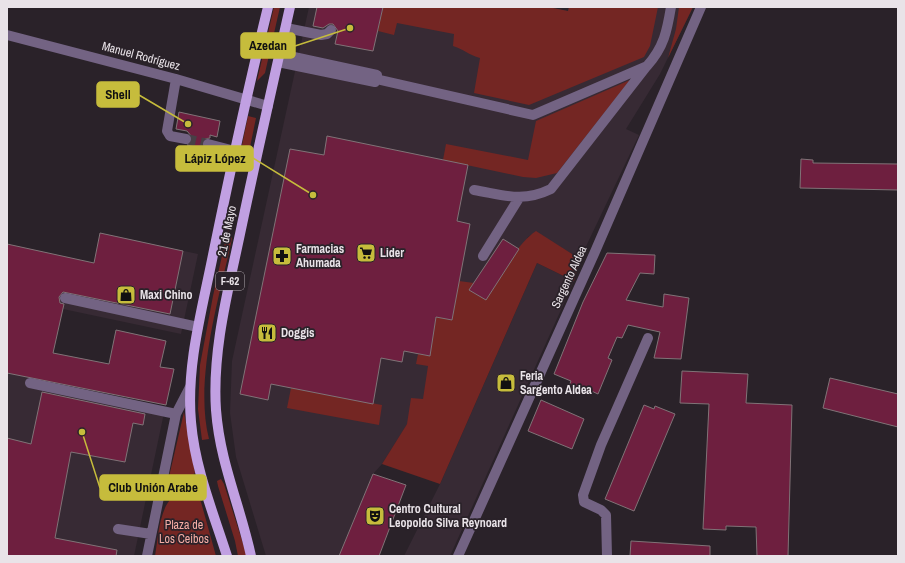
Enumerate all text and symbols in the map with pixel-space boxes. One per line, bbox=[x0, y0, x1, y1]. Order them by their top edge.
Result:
callout: Azedan bbox=[241, 33, 295, 58]
text: Azedan bbox=[249, 37, 287, 54]
street label: Manuel Rodríguez bbox=[100, 38, 182, 74]
callout: Shell bbox=[97, 82, 139, 107]
text: Shell bbox=[105, 86, 131, 103]
callout: Lápiz López bbox=[176, 146, 253, 171]
text: Lápiz López bbox=[184, 150, 246, 167]
street label: 21 de Mayo bbox=[214, 204, 240, 258]
place label: Farmacias Ahumada bbox=[296, 241, 345, 271]
supermarket icon: Lider bbox=[355, 242, 377, 264]
street label: Sargento Aldea bbox=[548, 243, 591, 311]
pharmacy icon: Farmacias Ahumada bbox=[271, 245, 293, 267]
place label: Lider bbox=[380, 245, 404, 261]
road number: F-62 bbox=[216, 272, 244, 290]
shop icon: Maxi Chino bbox=[115, 284, 137, 306]
place label: Maxi Chino bbox=[140, 287, 193, 303]
restaurant icon: Doggis bbox=[256, 322, 278, 344]
place label: Doggis bbox=[281, 325, 315, 341]
place label: Feria Sargento Aldea bbox=[520, 368, 592, 398]
shop icon: Feria Sargento Aldea bbox=[495, 372, 517, 394]
callout: Club Unión Arabe bbox=[100, 475, 206, 500]
text: Club Unión Arabe bbox=[108, 479, 198, 496]
place label: Centro Cultural Leopoldo Silva Reynoard bbox=[389, 501, 507, 531]
theatre icon: Centro Cultural Leopoldo Silva Reynoard bbox=[364, 505, 386, 527]
park label: Plaza de Los Ceibos bbox=[159, 517, 209, 547]

